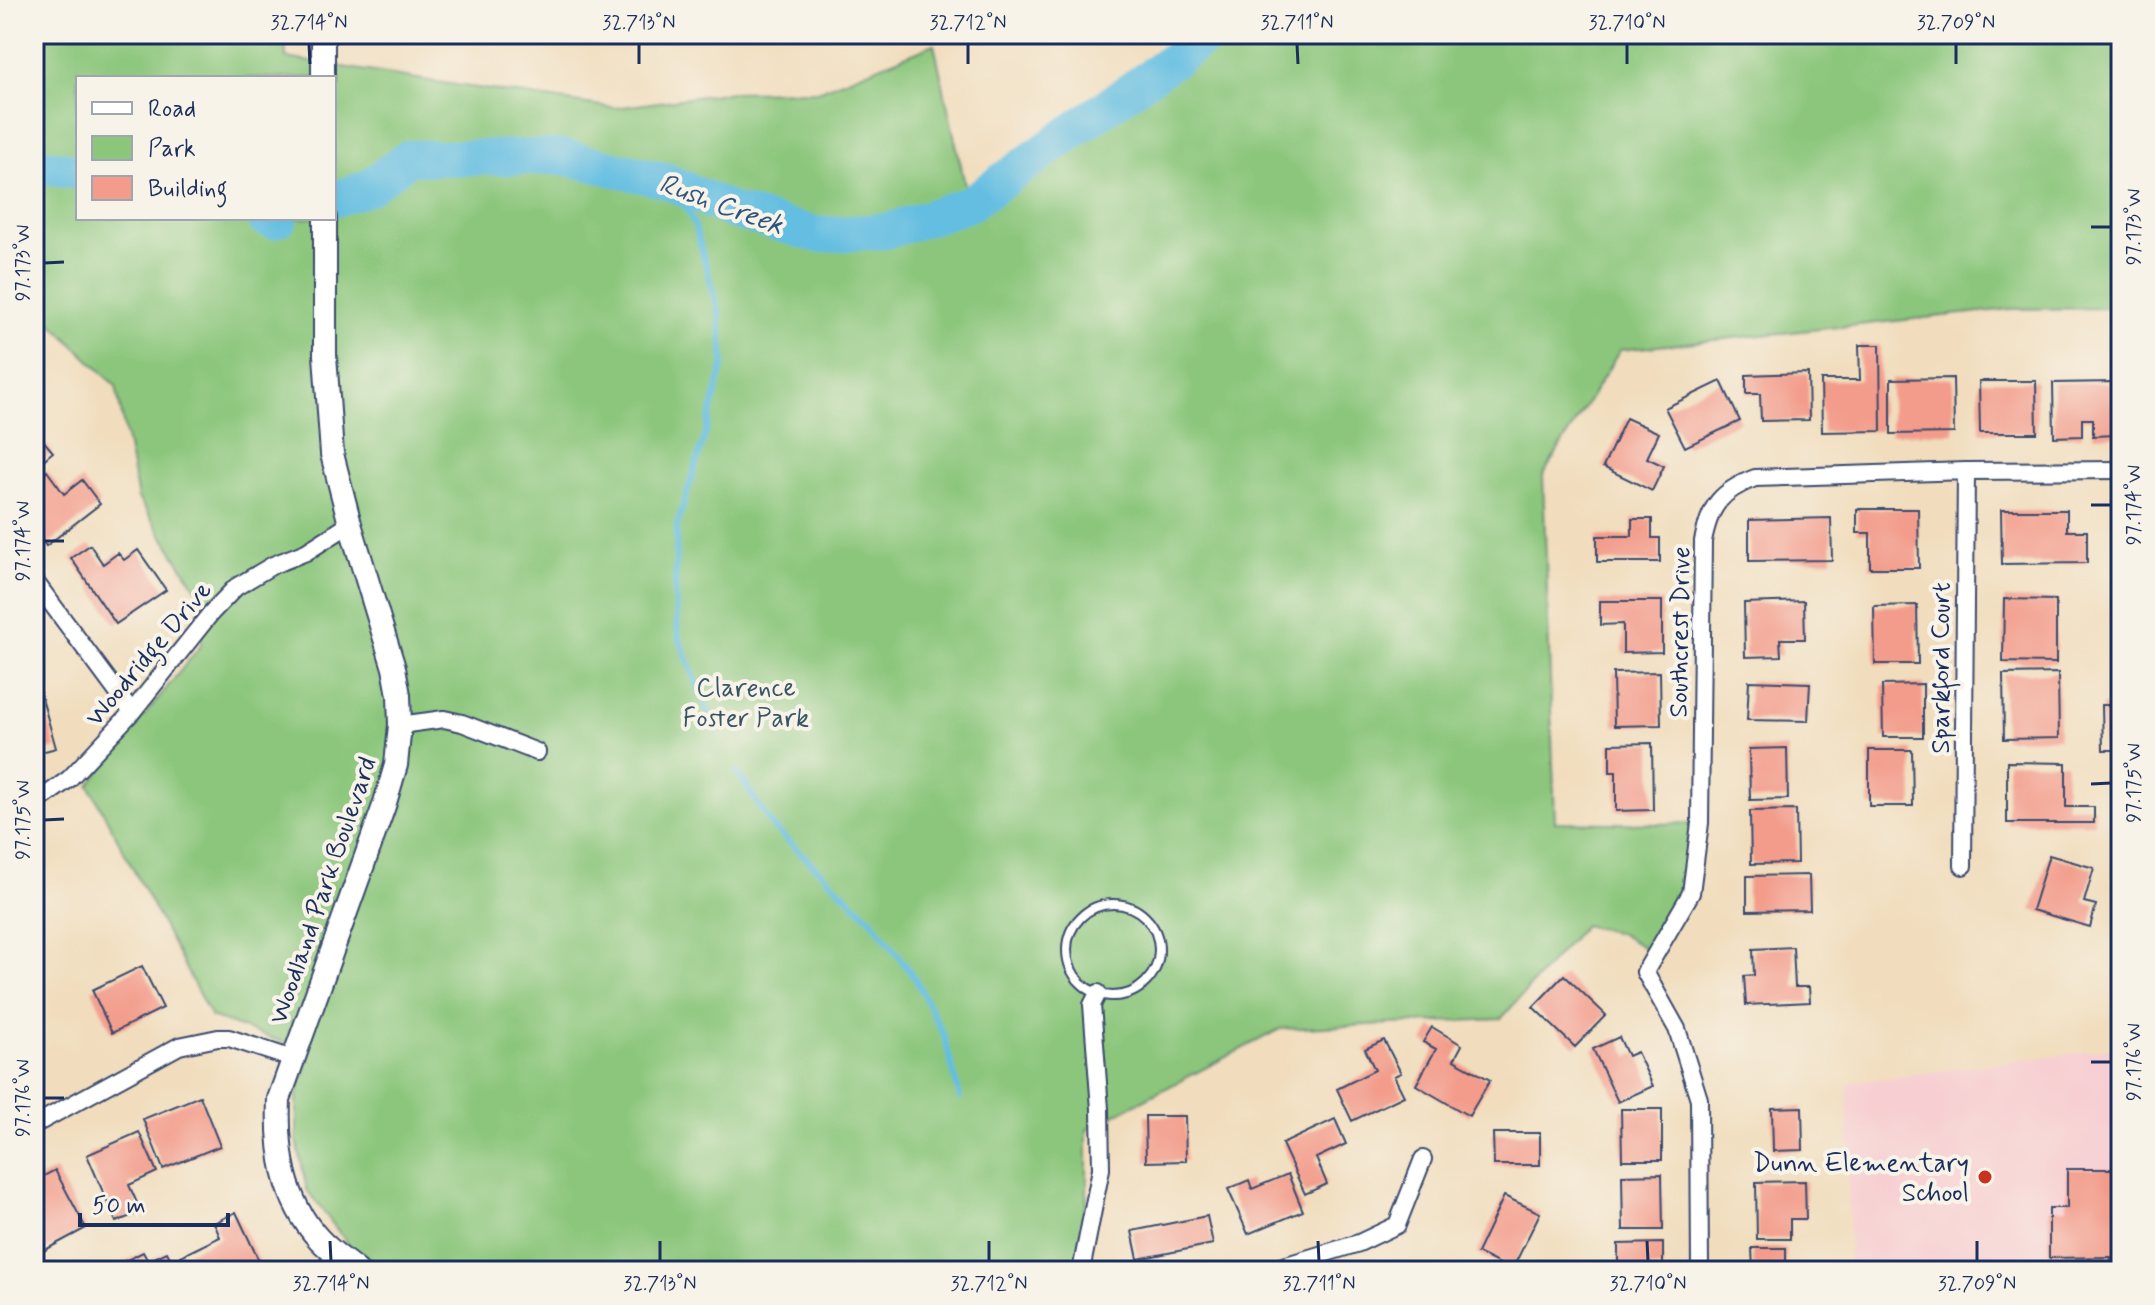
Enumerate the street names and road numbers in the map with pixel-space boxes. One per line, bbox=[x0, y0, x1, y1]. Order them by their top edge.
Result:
street label: Southcrest Drive bbox=[1663, 546, 1699, 718]
street label: Woodridge Drive bbox=[79, 575, 223, 736]
street label: Sparkford Court bbox=[1925, 582, 1961, 754]
street label: Woodland Park Boulevard bbox=[262, 753, 386, 1029]

